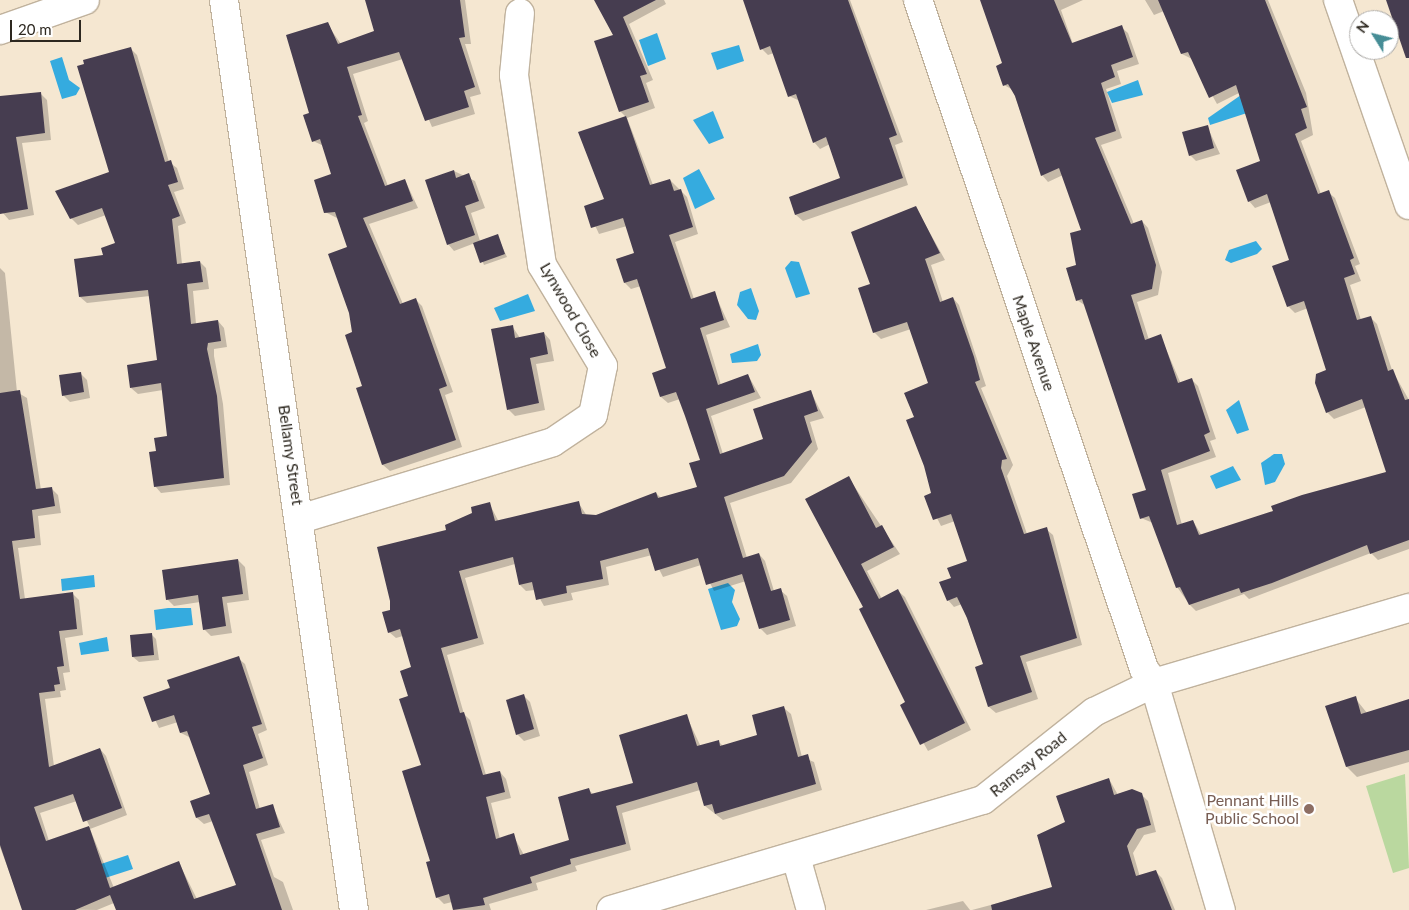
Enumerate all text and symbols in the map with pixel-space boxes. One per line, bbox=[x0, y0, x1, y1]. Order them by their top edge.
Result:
scale bar bbox=[12, 10, 84, 42]
north arrow bbox=[1349, 10, 1399, 60]
text: N bbox=[1352, 17, 1372, 36]
text: 20 m bbox=[18, 20, 52, 38]
street label: Lynwood Close bbox=[536, 259, 606, 361]
street label: Maple Avenue bbox=[1009, 292, 1059, 394]
street label: Bellamy Street bbox=[274, 403, 308, 507]
street label: Ramsay Road bbox=[986, 727, 1070, 801]
place label: Pennant Hills Public School bbox=[1205, 790, 1299, 828]
marker: Pennant Hills Public School bbox=[1303, 803, 1315, 815]

